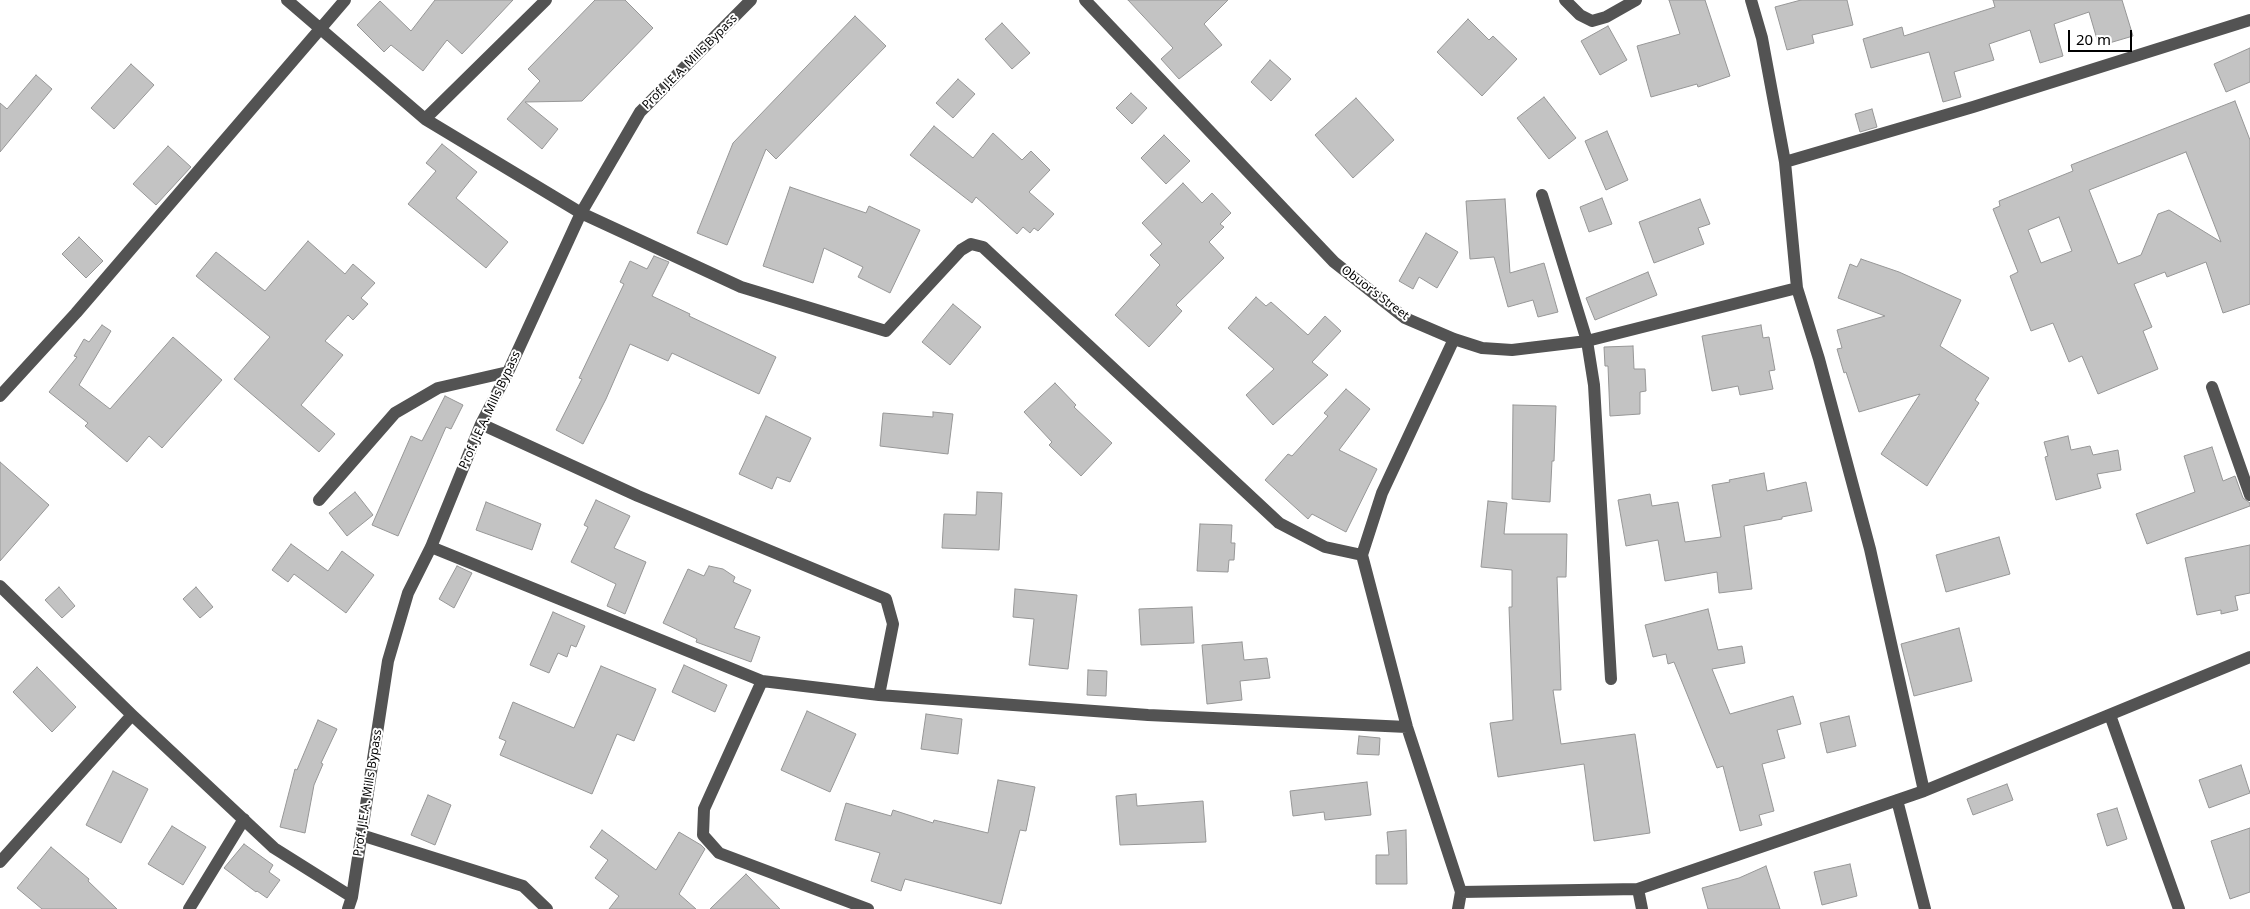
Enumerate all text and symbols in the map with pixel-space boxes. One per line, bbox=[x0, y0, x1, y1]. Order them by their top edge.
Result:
street label: Prof. J.E.A. Mills Bypass bbox=[640, 12, 740, 112]
scale bar bbox=[2070, 20, 2134, 52]
text: 20 m bbox=[2076, 29, 2111, 49]
street label: Obuor’s Street bbox=[1338, 263, 1412, 323]
street label: Prof. J.E.A. Mills Bypass bbox=[456, 349, 524, 471]
street label: Prof. J.E.A. Mills Bypass bbox=[351, 728, 385, 858]

